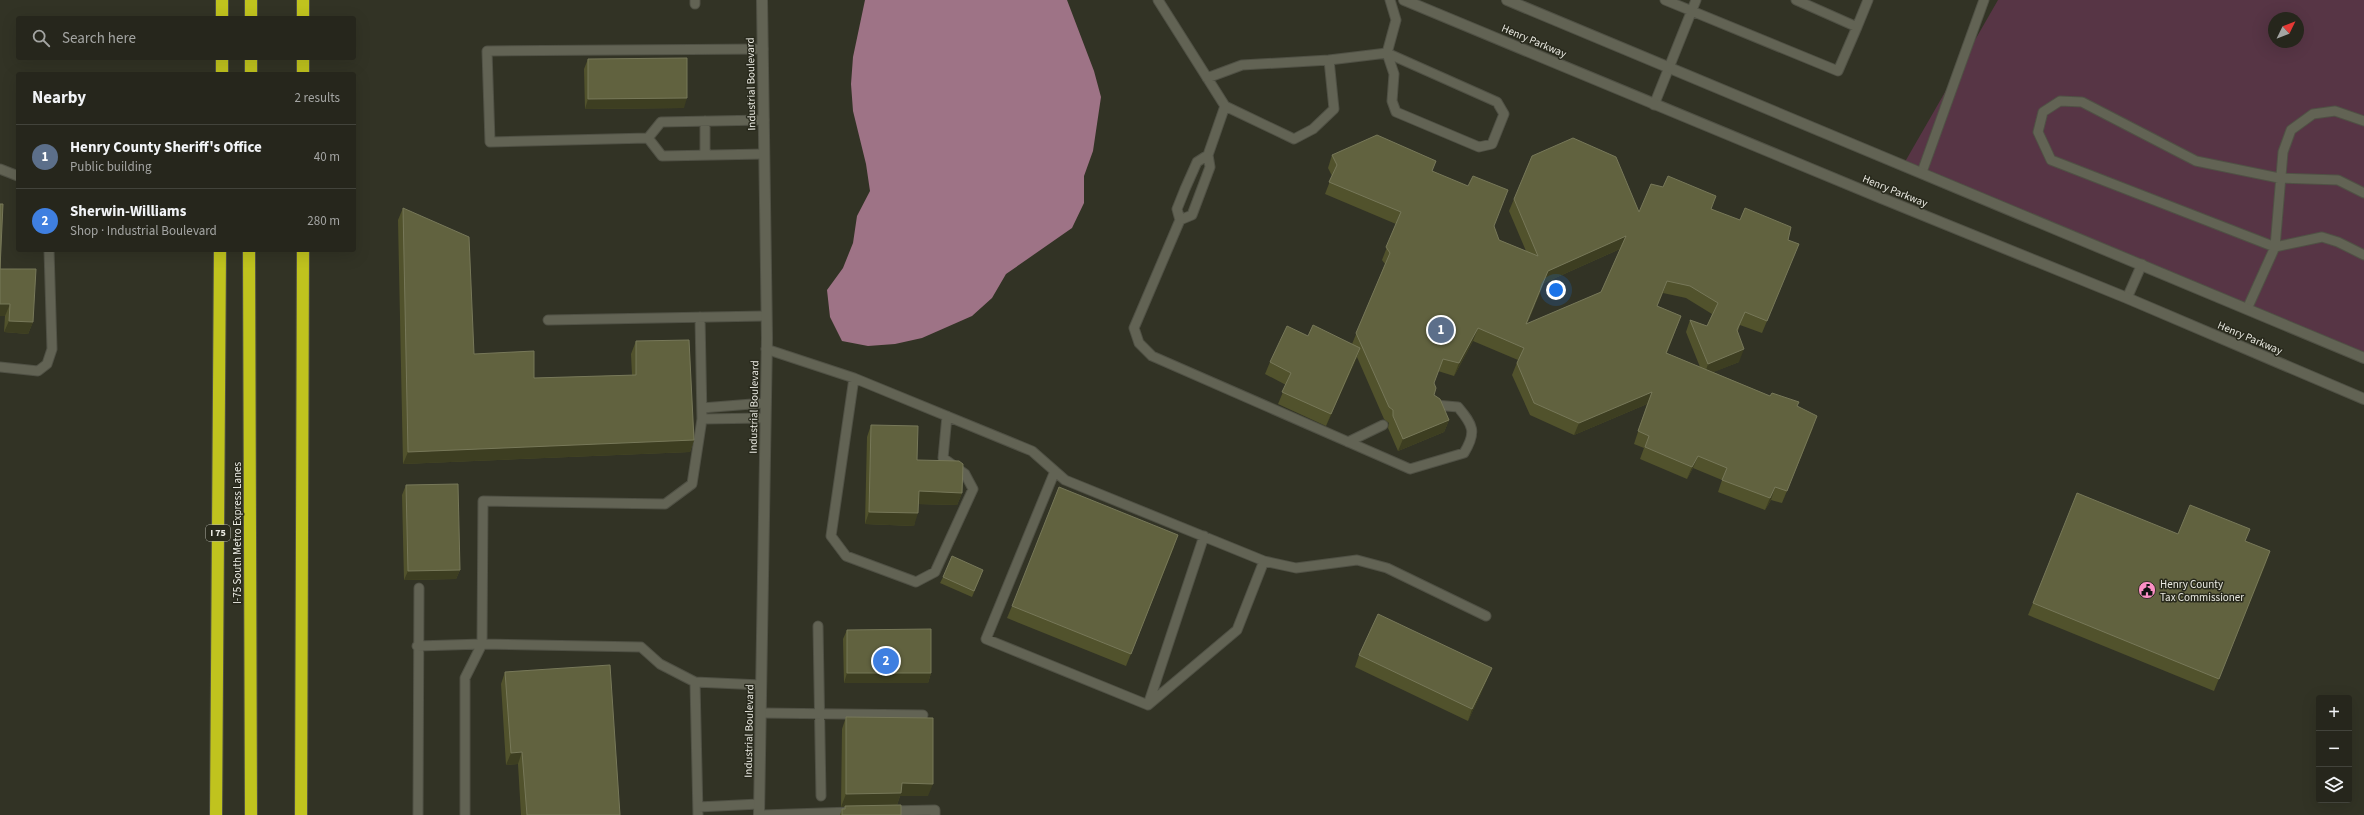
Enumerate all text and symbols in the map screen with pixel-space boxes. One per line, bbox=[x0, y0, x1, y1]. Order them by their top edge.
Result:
north arrow bbox=[2268, 12, 2304, 48]
search box bbox=[16, 16, 356, 60]
street label: Henry Parkway bbox=[1499, 21, 1569, 61]
icon: search bbox=[30, 27, 52, 49]
text: Search here bbox=[62, 28, 136, 49]
street label: Industrial Boulevard bbox=[743, 37, 759, 131]
text: Nearby bbox=[32, 86, 86, 110]
text: 2 results bbox=[295, 89, 340, 107]
text: Henry County Sheriff's Office bbox=[70, 137, 262, 158]
text: 1 bbox=[42, 148, 48, 166]
text: 40 m bbox=[314, 148, 340, 166]
text: Public building bbox=[70, 158, 152, 176]
street label: Henry Parkway bbox=[1860, 171, 1930, 211]
text: Sherwin-Williams bbox=[70, 201, 186, 222]
text: 2 bbox=[42, 212, 48, 230]
text: 280 m bbox=[307, 212, 340, 230]
text: Shop · Industrial Boulevard bbox=[70, 222, 217, 240]
your location bbox=[1546, 280, 1566, 300]
pin: 1 bbox=[1428, 315, 1454, 345]
street label: Henry Parkway bbox=[2215, 318, 2285, 358]
street label: Industrial Boulevard bbox=[746, 360, 762, 454]
street label: I-75 South Metro Express Lanes bbox=[230, 462, 245, 604]
road number: I 75 bbox=[206, 525, 230, 541]
place label: Henry County Tax Commissioner bbox=[2160, 577, 2244, 605]
public building icon: Henry County Tax Commissioner bbox=[2137, 580, 2157, 600]
pin: 2 bbox=[873, 646, 899, 676]
street label: Industrial Boulevard bbox=[741, 684, 757, 778]
map controls bbox=[2316, 695, 2352, 803]
button: + bbox=[2316, 695, 2352, 731]
button: − bbox=[2316, 731, 2352, 767]
button: layers bbox=[2316, 767, 2352, 803]

